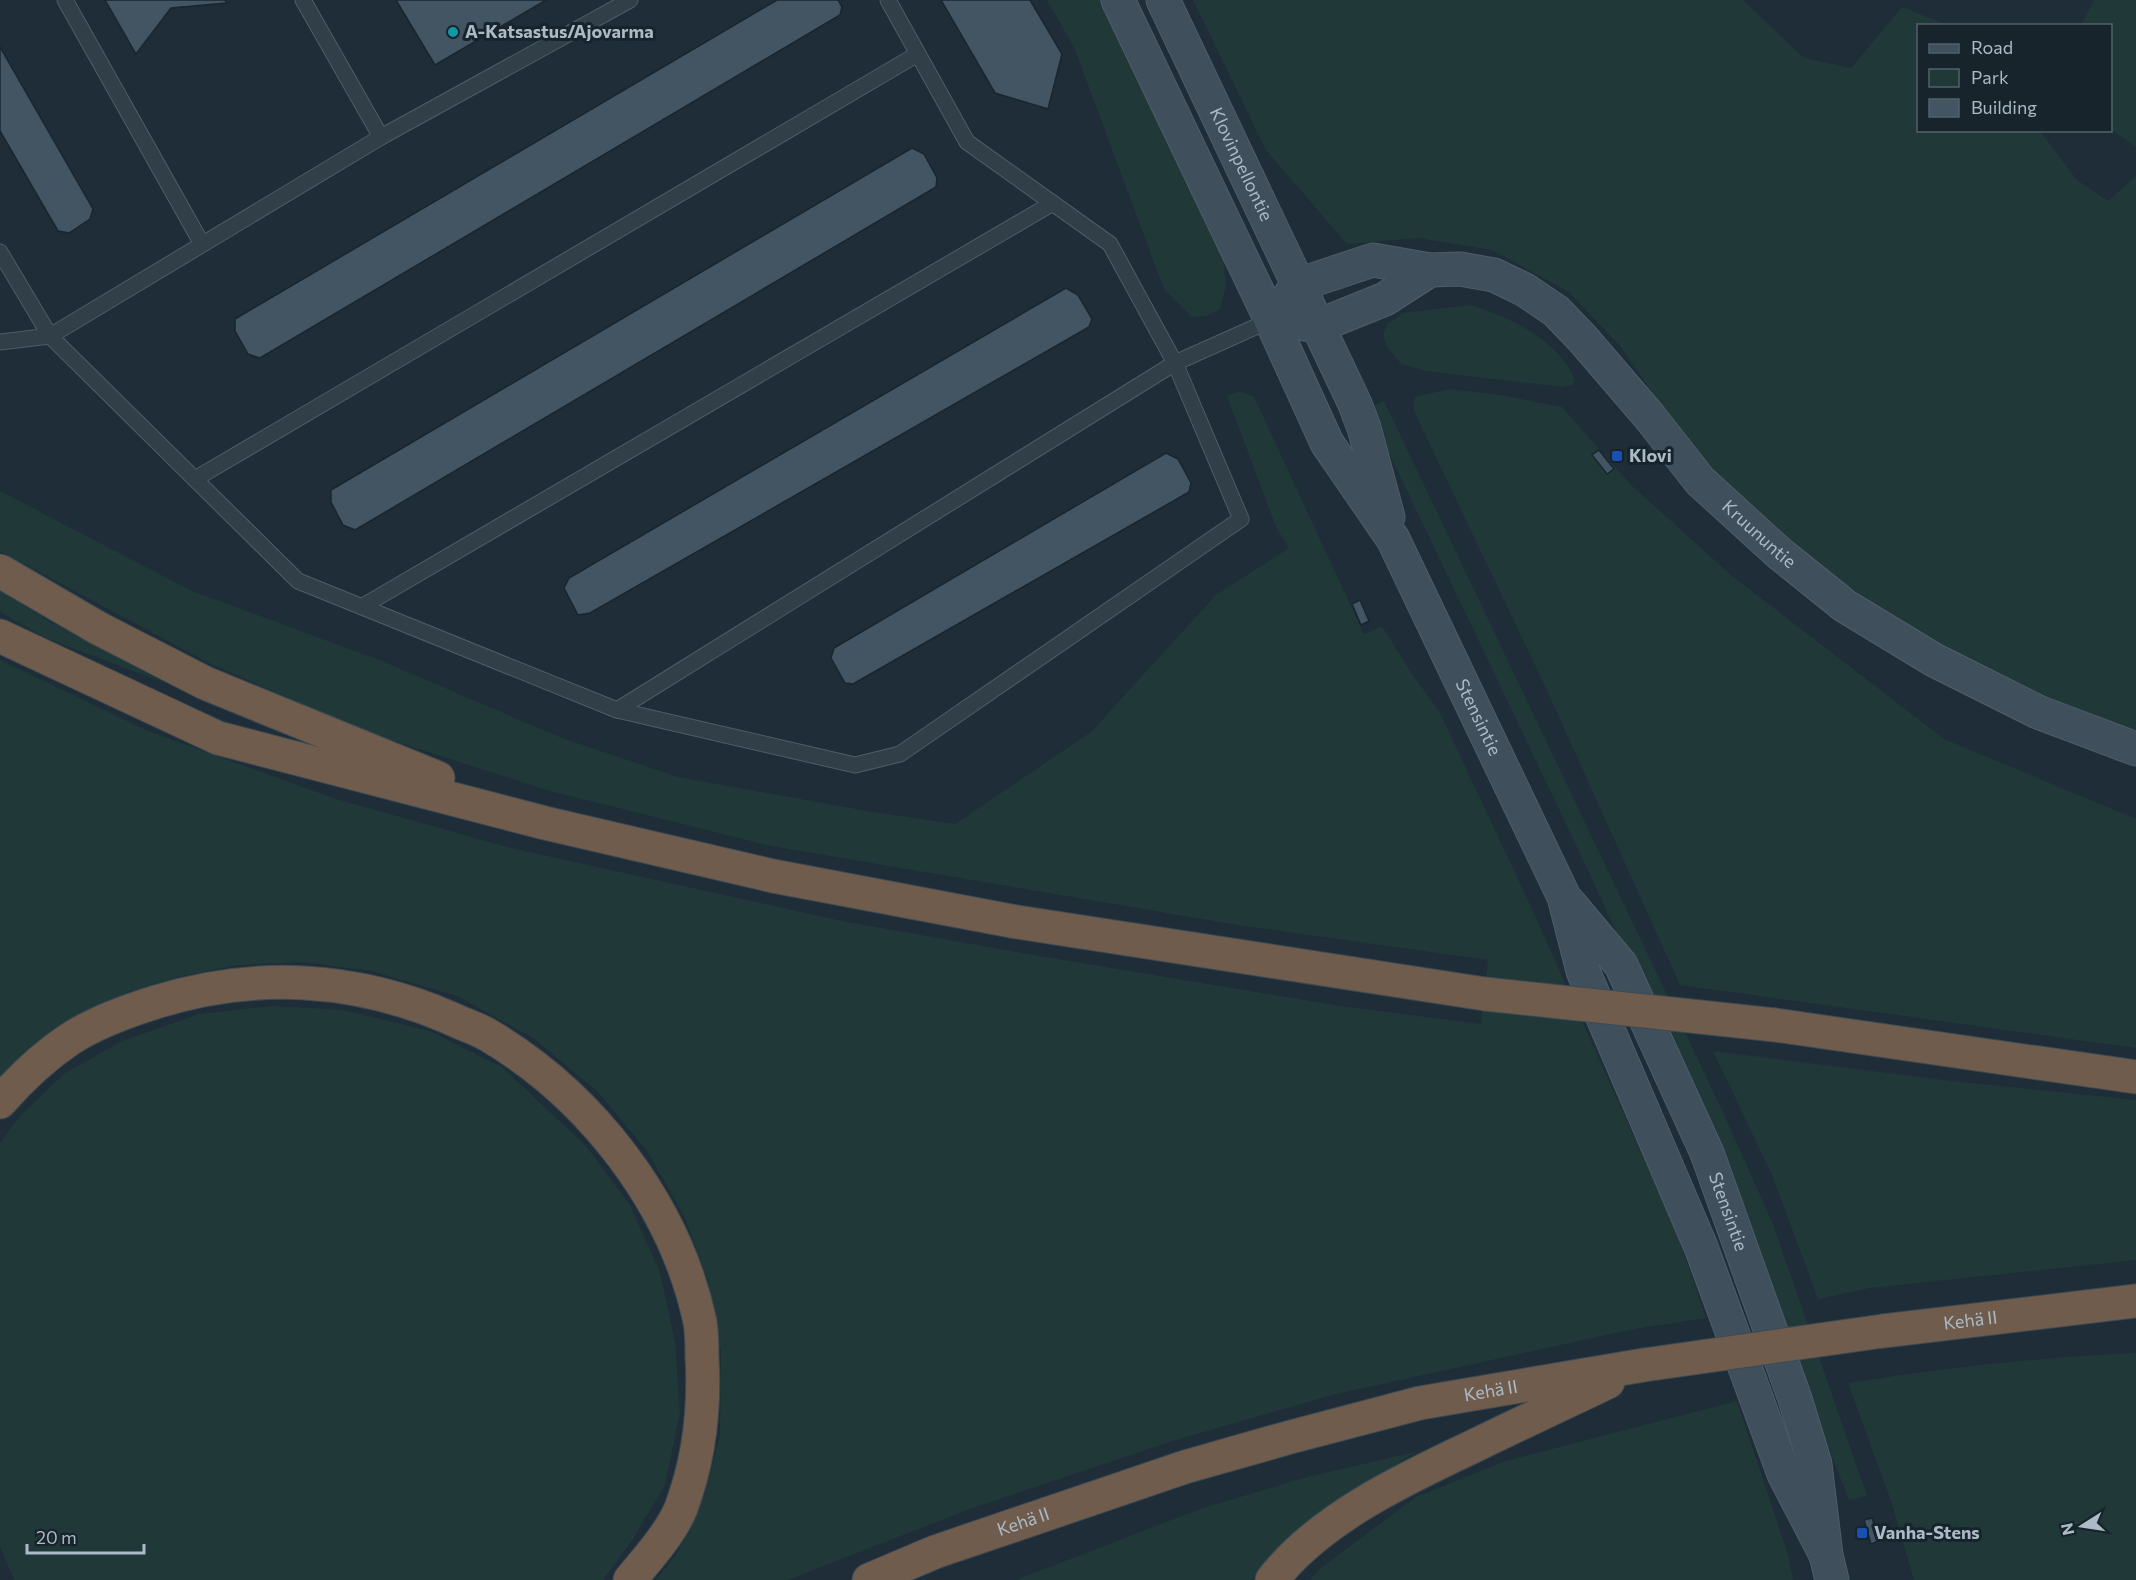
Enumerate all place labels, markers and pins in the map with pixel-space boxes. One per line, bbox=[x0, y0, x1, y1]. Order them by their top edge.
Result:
place label: A-Katsastus/Ajovarma bbox=[465, 20, 654, 42]
marker: A-Katsastus/Ajovarma bbox=[446, 25, 460, 39]
place label: Klovi bbox=[1629, 444, 1672, 466]
marker: Klovi bbox=[1610, 449, 1624, 463]
place label: Vanha-Stens bbox=[1874, 1521, 1980, 1543]
marker: Vanha-Stens bbox=[1855, 1526, 1869, 1540]

